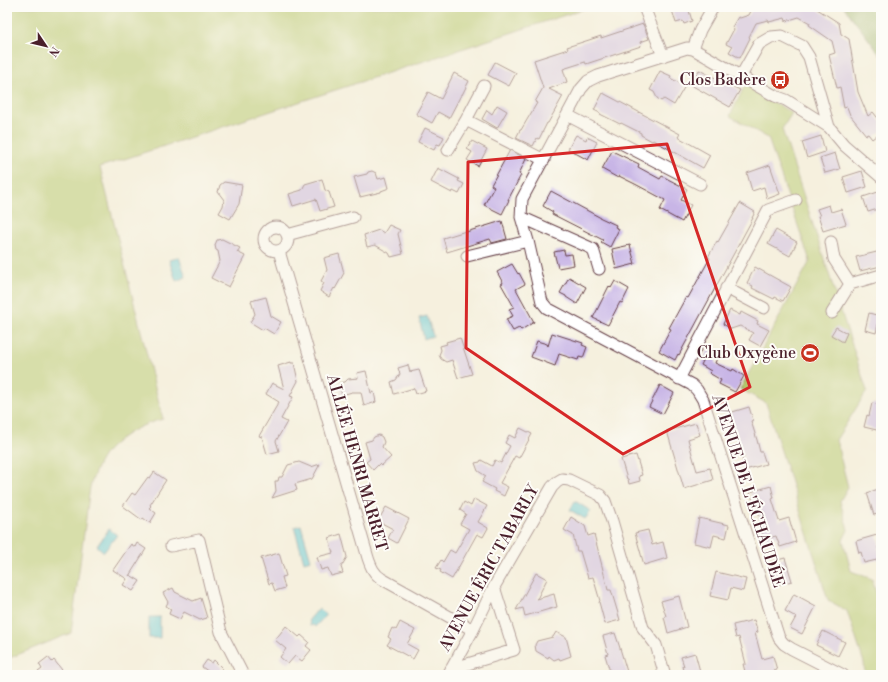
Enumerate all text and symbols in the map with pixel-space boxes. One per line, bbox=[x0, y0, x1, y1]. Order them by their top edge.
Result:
north arrow bbox=[26, 26, 66, 66]
text: N bbox=[45, 44, 62, 59]
bus stop icon: Clos Badère bbox=[769, 69, 791, 91]
place label: Clos Badère bbox=[680, 70, 766, 90]
sports icon: Club Oxygène bbox=[799, 342, 821, 364]
place label: Club Oxygène bbox=[697, 343, 796, 363]
street label: ALLÉE HENRI MARRET bbox=[322, 371, 394, 554]
street label: AVENUE DE L'ÉCHAUDÉE bbox=[707, 390, 791, 590]
street label: AVENUE ÉRIC TABARLY bbox=[433, 479, 544, 656]

